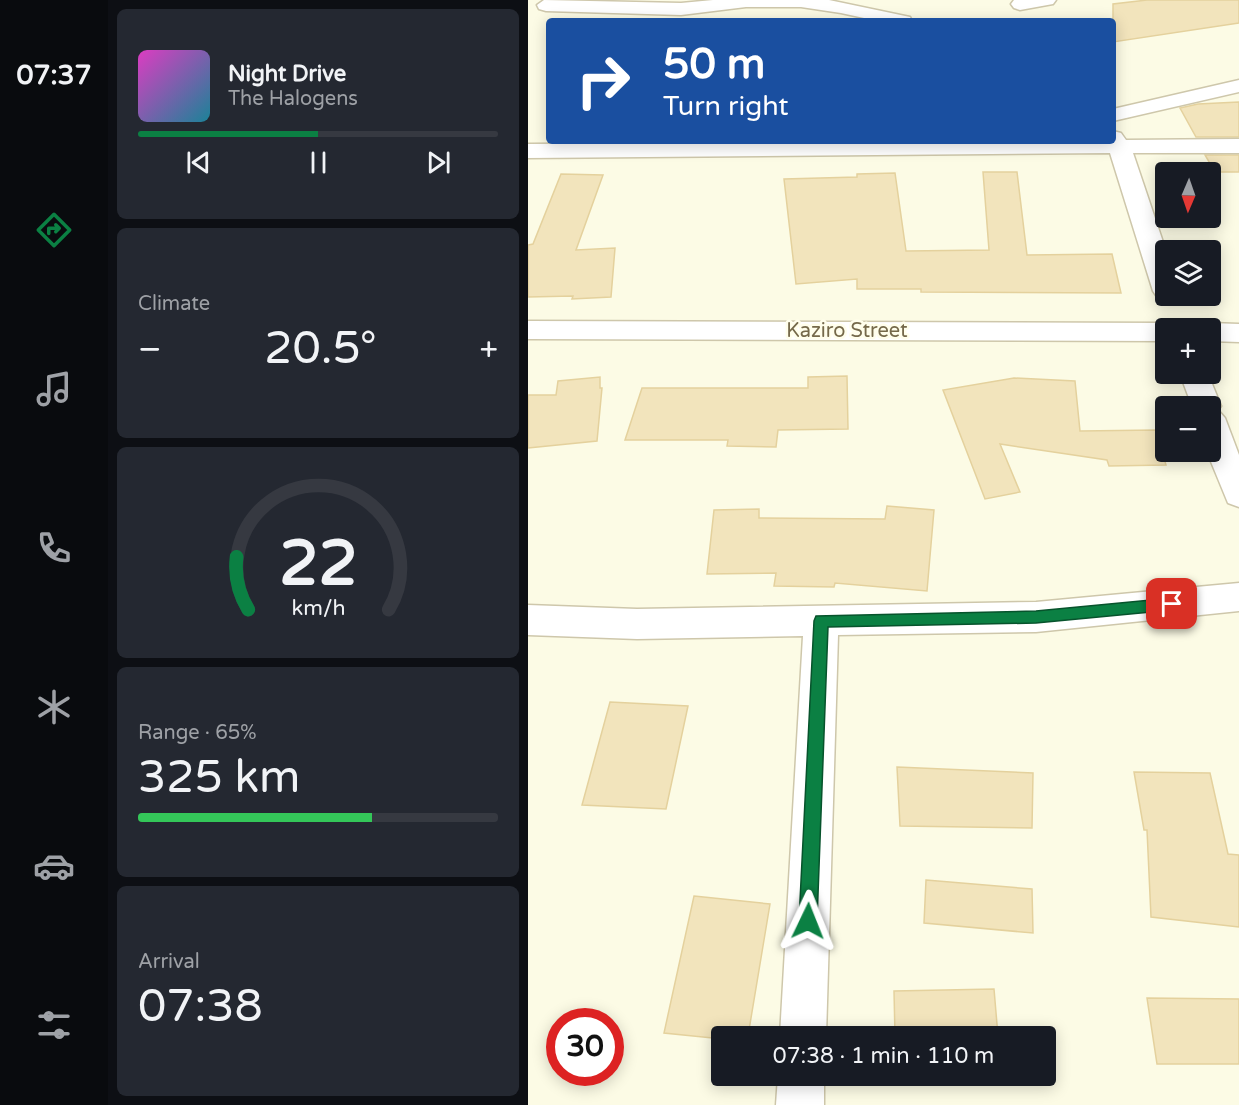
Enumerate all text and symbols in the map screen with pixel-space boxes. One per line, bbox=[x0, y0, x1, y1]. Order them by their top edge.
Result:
text: 50 m bbox=[663, 39, 765, 90]
icon: right bbox=[564, 42, 642, 120]
text: 07:37 bbox=[17, 59, 91, 92]
text: Night Drive bbox=[228, 61, 346, 87]
text: The Halogens bbox=[228, 87, 358, 111]
text: Turn right bbox=[663, 90, 789, 123]
icon: previous bbox=[182, 146, 215, 179]
icon: pause bbox=[302, 146, 335, 179]
icon: next bbox=[422, 146, 455, 179]
north arrow bbox=[1155, 162, 1221, 228]
map controls bbox=[1155, 162, 1221, 462]
icon: directions bbox=[33, 209, 75, 251]
button: layers bbox=[1155, 240, 1221, 306]
text: Climate bbox=[138, 292, 210, 316]
button: + bbox=[1155, 318, 1221, 384]
street label: Kaziro Street bbox=[786, 319, 908, 343]
text: 20.5° bbox=[264, 322, 377, 376]
text: − bbox=[138, 330, 162, 369]
text: + bbox=[479, 330, 498, 369]
icon: music bbox=[33, 368, 75, 410]
button: − bbox=[1155, 396, 1221, 462]
icon: phone bbox=[33, 527, 75, 569]
text: 22 bbox=[279, 527, 357, 602]
pin bbox=[1146, 578, 1197, 629]
icon: arrive bbox=[1155, 587, 1188, 620]
text: km/h bbox=[291, 595, 345, 621]
icon: climate bbox=[33, 686, 75, 728]
text: Range · 65% bbox=[138, 721, 257, 745]
text: 325 km bbox=[138, 751, 300, 805]
icon: car bbox=[33, 845, 75, 887]
position arrow bbox=[776, 889, 840, 953]
text: Arrival bbox=[138, 950, 200, 974]
text: 07:38 bbox=[138, 980, 263, 1034]
icon: filters bbox=[33, 1004, 75, 1046]
speed limit sign: 30 bbox=[546, 1008, 624, 1086]
text: 07:38 · 1 min · 110 m bbox=[773, 1043, 994, 1069]

